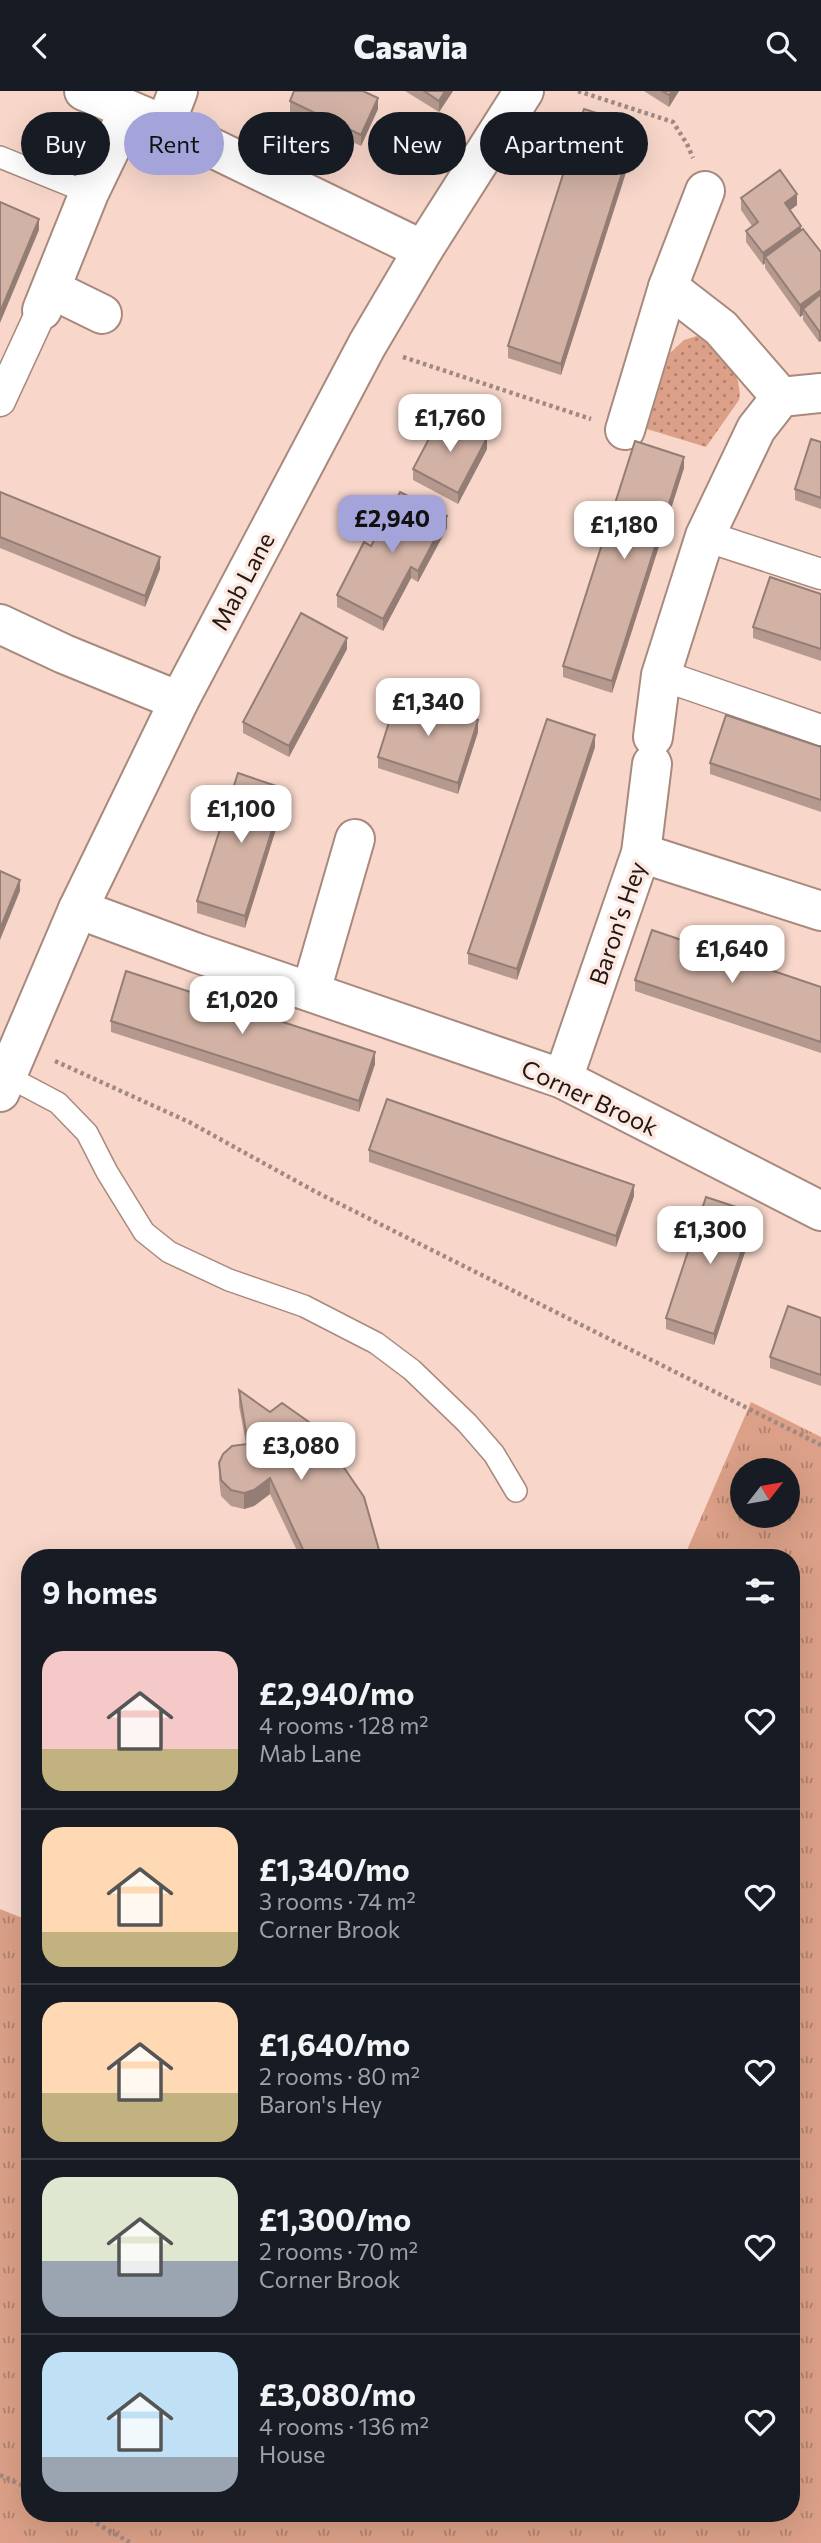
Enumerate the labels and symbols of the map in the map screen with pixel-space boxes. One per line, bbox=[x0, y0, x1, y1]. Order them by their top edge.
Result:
pin: £1,760 bbox=[393, 395, 507, 454]
pin: £2,940 bbox=[335, 496, 449, 555]
pin: £1,180 bbox=[567, 501, 681, 561]
street label: Mab Lane bbox=[204, 527, 280, 635]
pin: £1,340 bbox=[371, 679, 485, 738]
pin: £1,100 bbox=[184, 785, 298, 845]
street label: Baron's Hey bbox=[582, 858, 652, 988]
pin: £1,640 bbox=[675, 925, 789, 985]
pin: £1,020 bbox=[185, 977, 299, 1036]
street label: Corner Brook bbox=[517, 1053, 663, 1141]
pin: £1,300 bbox=[653, 1207, 767, 1266]
pin: £3,080 bbox=[244, 1423, 358, 1482]
north arrow bbox=[730, 1458, 800, 1528]

